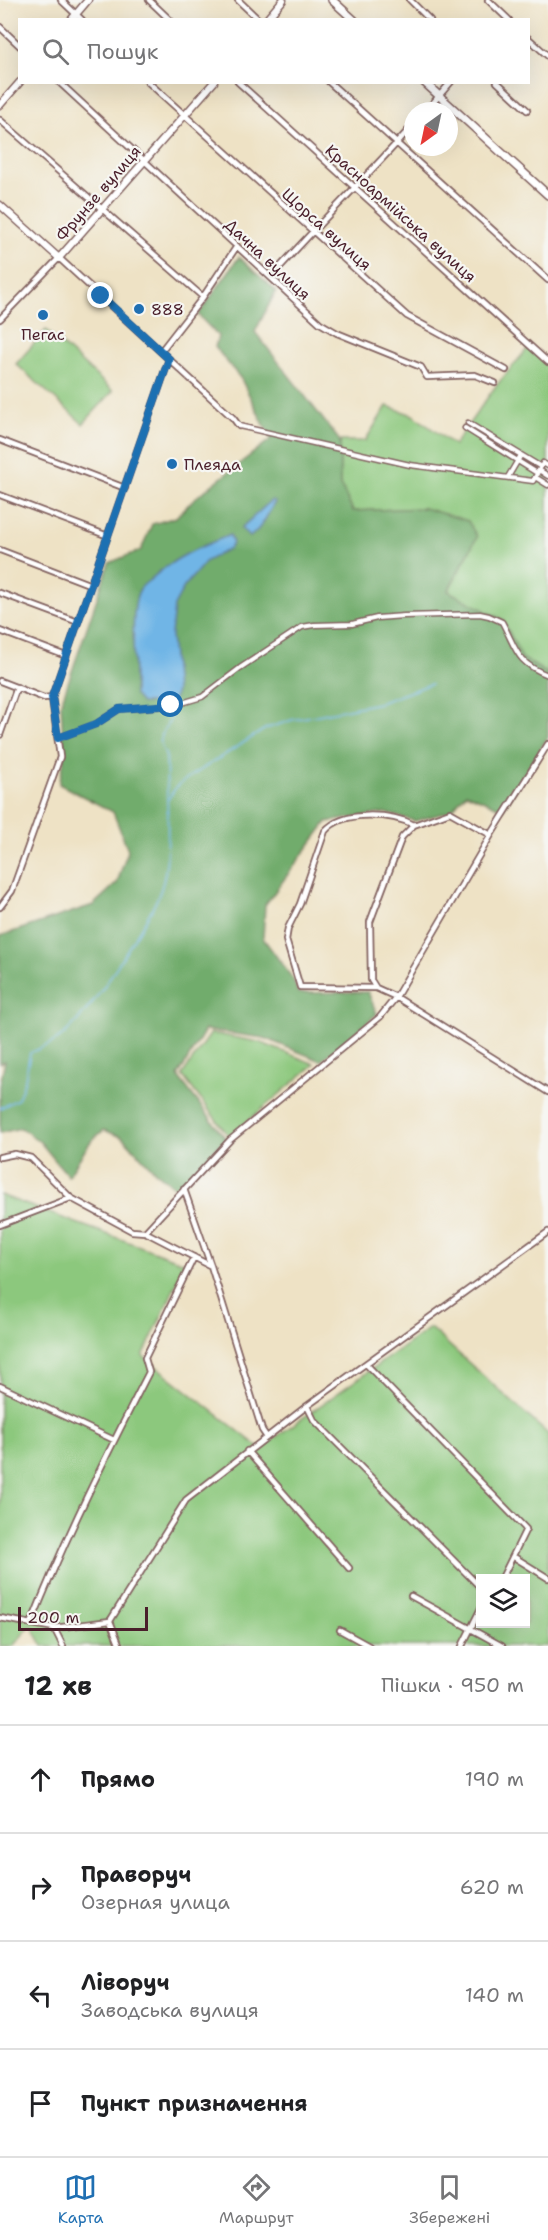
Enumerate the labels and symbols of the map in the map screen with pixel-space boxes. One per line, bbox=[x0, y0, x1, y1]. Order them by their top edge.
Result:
north arrow bbox=[404, 102, 458, 156]
street label: Красноармійська вулиця bbox=[321, 140, 481, 287]
street label: Фрунзе вулиця bbox=[51, 141, 146, 245]
street label: Щорса вулиця bbox=[277, 184, 376, 275]
street label: Дачна вулиця bbox=[220, 214, 315, 305]
route end bbox=[87, 282, 113, 308]
place label: 888 bbox=[151, 299, 184, 320]
marker: 888 bbox=[132, 302, 146, 316]
marker: Пегас bbox=[36, 308, 50, 322]
place label: Пегас bbox=[21, 324, 65, 345]
place label: Плеяда bbox=[184, 454, 241, 475]
marker: Плеяда bbox=[165, 457, 179, 471]
route start bbox=[157, 691, 183, 717]
scale bar bbox=[18, 1604, 148, 1632]

